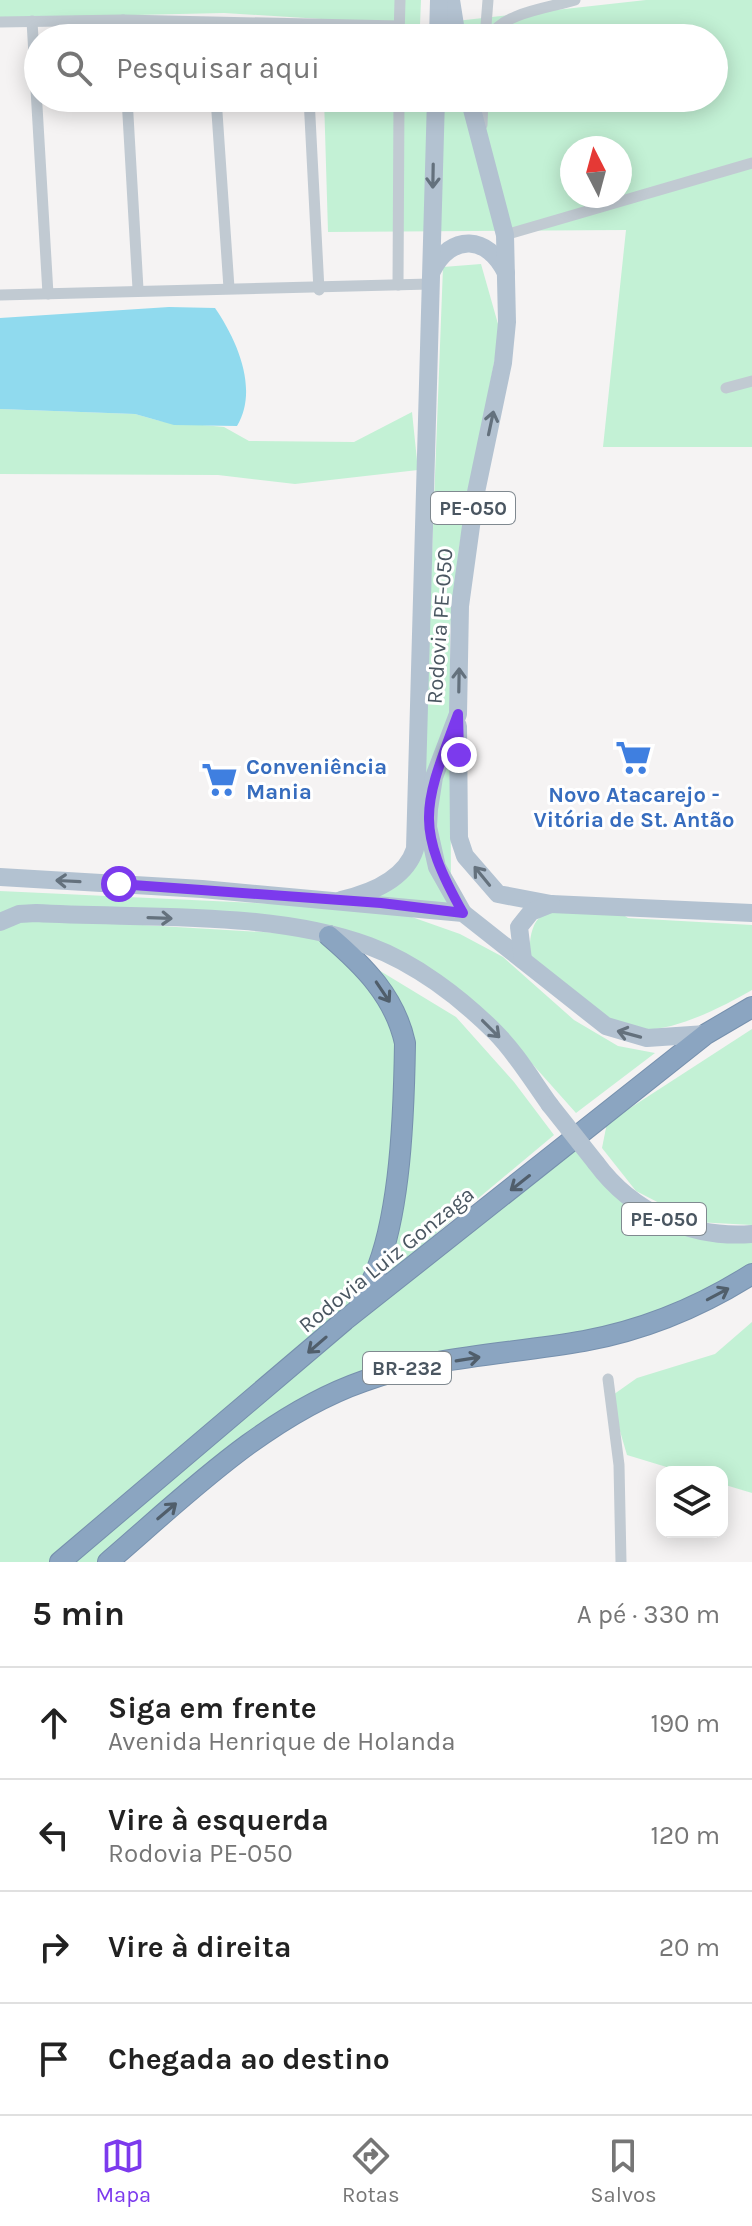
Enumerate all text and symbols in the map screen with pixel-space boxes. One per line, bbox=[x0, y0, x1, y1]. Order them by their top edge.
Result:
search box bbox=[24, 24, 728, 112]
icon: search bbox=[52, 46, 96, 90]
text: Pesquisar aqui bbox=[116, 50, 320, 86]
north arrow bbox=[560, 136, 632, 208]
one-way arrow bbox=[425, 162, 440, 189]
one-way arrow bbox=[484, 410, 499, 436]
road number: PE-050 bbox=[431, 492, 515, 524]
street label: Rodovia PE-050 bbox=[422, 547, 458, 705]
one-way arrow bbox=[451, 667, 466, 694]
route end bbox=[441, 737, 477, 773]
supermarket icon: Novo Atacarejo - Vitória de St. Antão bbox=[615, 739, 653, 777]
place label: Conveniência Mania bbox=[246, 754, 387, 805]
supermarket icon: Conveniência Mania bbox=[201, 760, 239, 798]
place label: Novo Atacarejo - Vitória de St. Antão bbox=[533, 782, 735, 833]
route start bbox=[101, 866, 137, 902]
one-way arrow bbox=[473, 866, 491, 887]
one-way arrow bbox=[55, 873, 82, 888]
one-way arrow bbox=[146, 911, 173, 926]
one-way arrow bbox=[375, 980, 391, 1003]
one-way arrow bbox=[481, 1019, 500, 1038]
one-way arrow bbox=[616, 1026, 642, 1041]
one-way arrow bbox=[510, 1174, 531, 1191]
street label: Rodovia Luiz Gonzaga bbox=[294, 1181, 479, 1338]
road number: PE-050 bbox=[622, 1203, 706, 1235]
one-way arrow bbox=[706, 1285, 730, 1301]
one-way arrow bbox=[307, 1336, 327, 1354]
one-way arrow bbox=[455, 1351, 480, 1366]
road number: BR-232 bbox=[363, 1352, 451, 1384]
map controls bbox=[656, 1466, 728, 1538]
button: layers bbox=[656, 1466, 728, 1538]
one-way arrow bbox=[157, 1502, 177, 1520]
text: 5 min bbox=[32, 1594, 125, 1634]
text: A pé · 330 m bbox=[577, 1599, 720, 1630]
text: Siga em frente bbox=[108, 1690, 317, 1726]
icon: ahead bbox=[32, 1701, 76, 1745]
text: 190 m bbox=[650, 1708, 720, 1739]
text: Avenida Henrique de Holanda bbox=[108, 1726, 456, 1757]
text: Vire à esquerda bbox=[108, 1802, 329, 1838]
icon: left bbox=[32, 1813, 76, 1857]
text: 120 m bbox=[650, 1820, 720, 1851]
text: Rodovia PE-050 bbox=[108, 1838, 293, 1869]
icon: right bbox=[32, 1925, 76, 1969]
text: Vire à direita bbox=[108, 1929, 291, 1965]
text: 20 m bbox=[659, 1932, 720, 1963]
icon: arrive bbox=[32, 2037, 76, 2081]
text: Chegada ao destino bbox=[108, 2041, 390, 2077]
tab: Mapa bbox=[95, 2134, 151, 2208]
tab: Rotas bbox=[342, 2134, 399, 2208]
tab: Salvos bbox=[590, 2134, 657, 2208]

